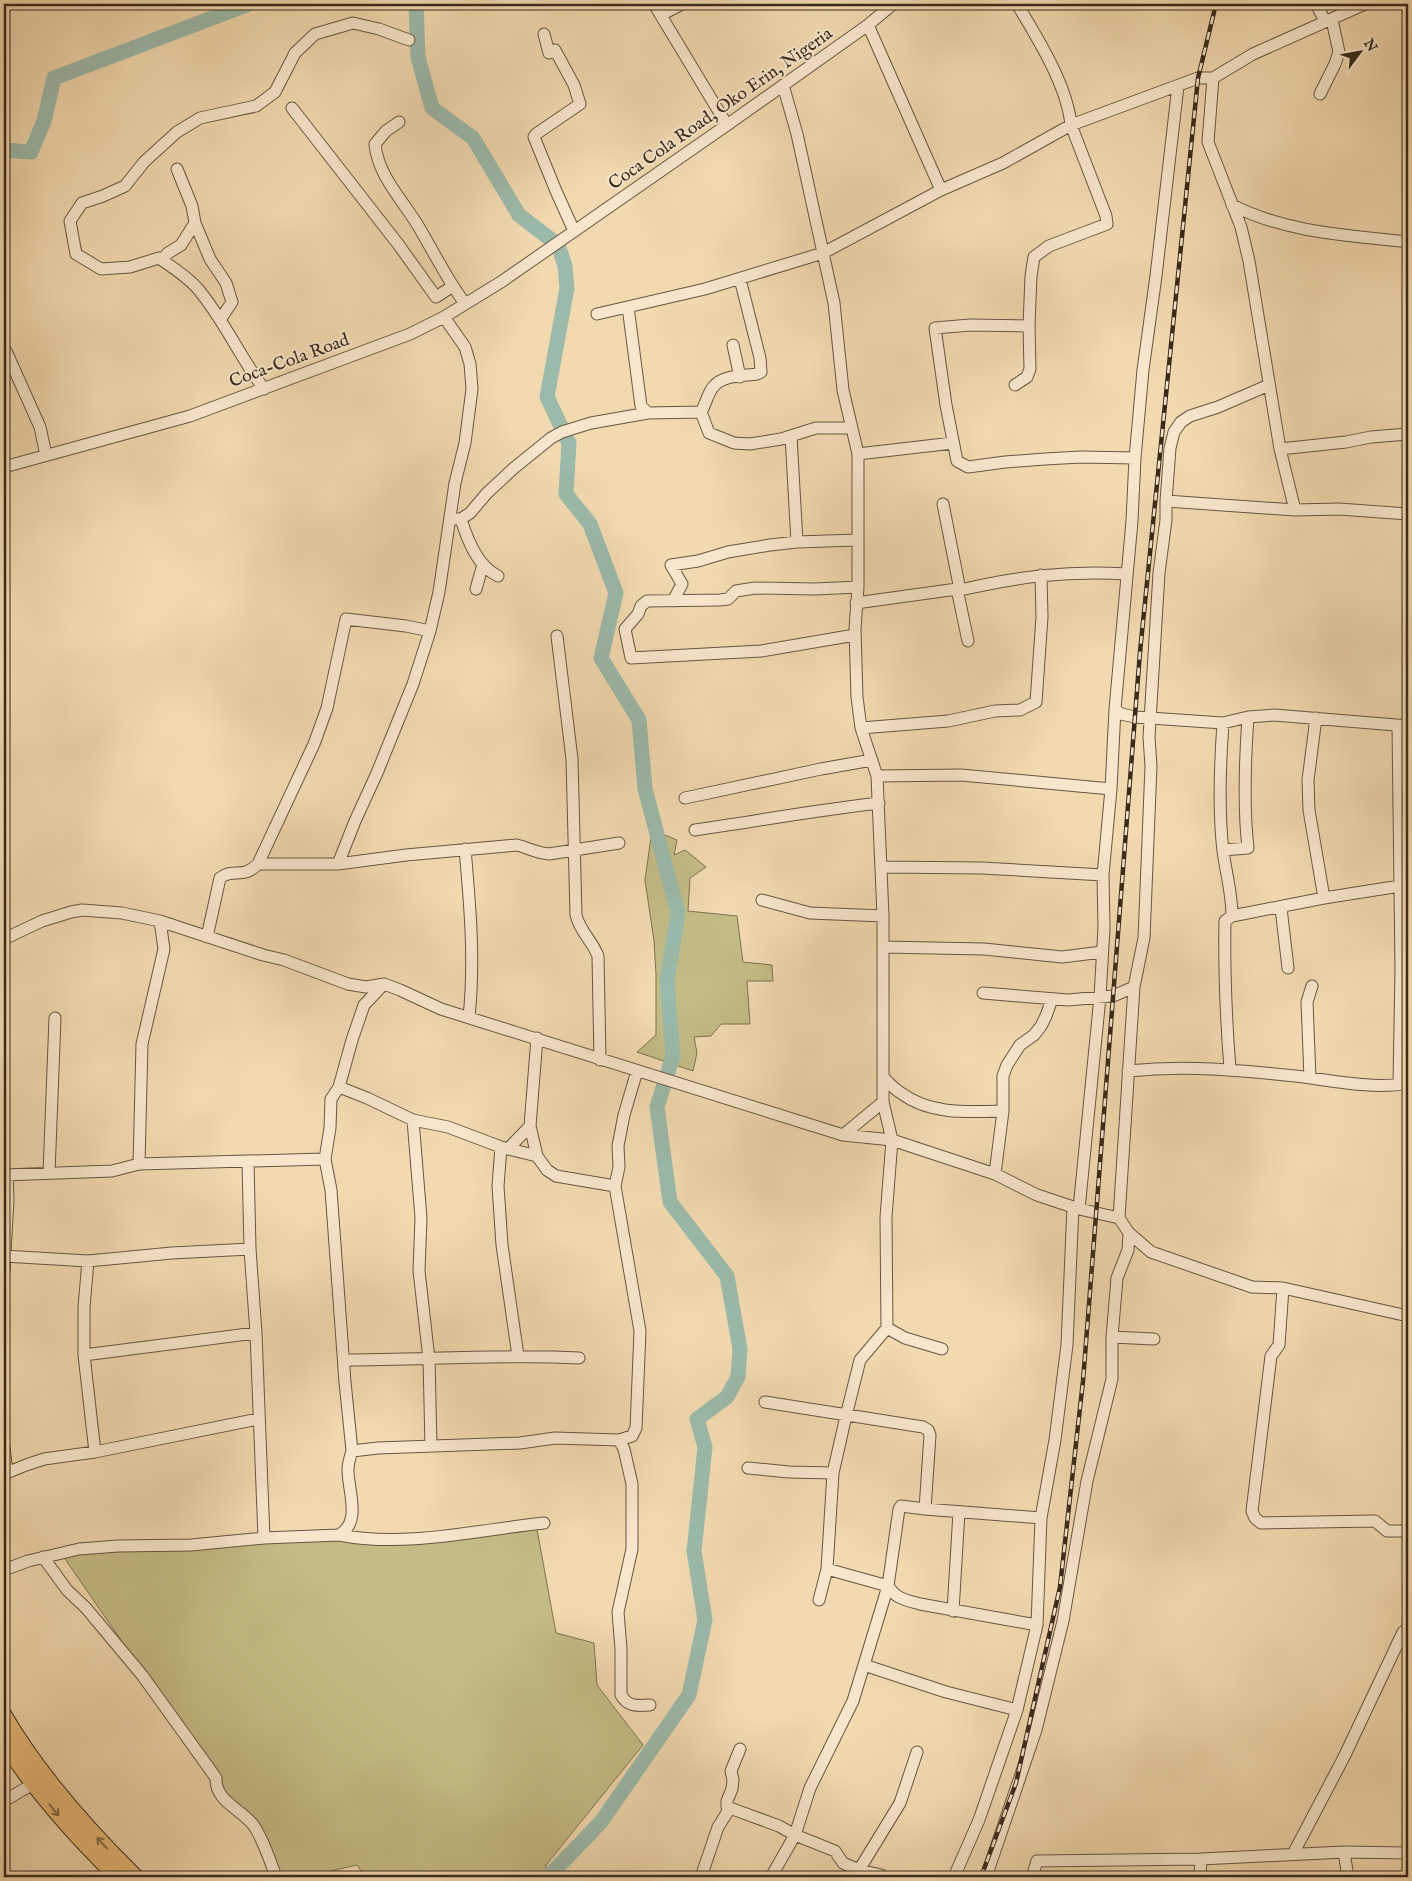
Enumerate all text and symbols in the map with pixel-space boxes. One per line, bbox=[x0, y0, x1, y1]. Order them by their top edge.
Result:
street label: Coca Cola Road, Oko Erin, Nigeria bbox=[604, 23, 838, 196]
north arrow bbox=[1334, 28, 1384, 78]
text: N bbox=[1359, 35, 1381, 56]
street label: Coca-Cola Road bbox=[226, 329, 353, 394]
one-way arrow bbox=[48, 1803, 59, 1816]
one-way arrow bbox=[96, 1836, 108, 1849]

